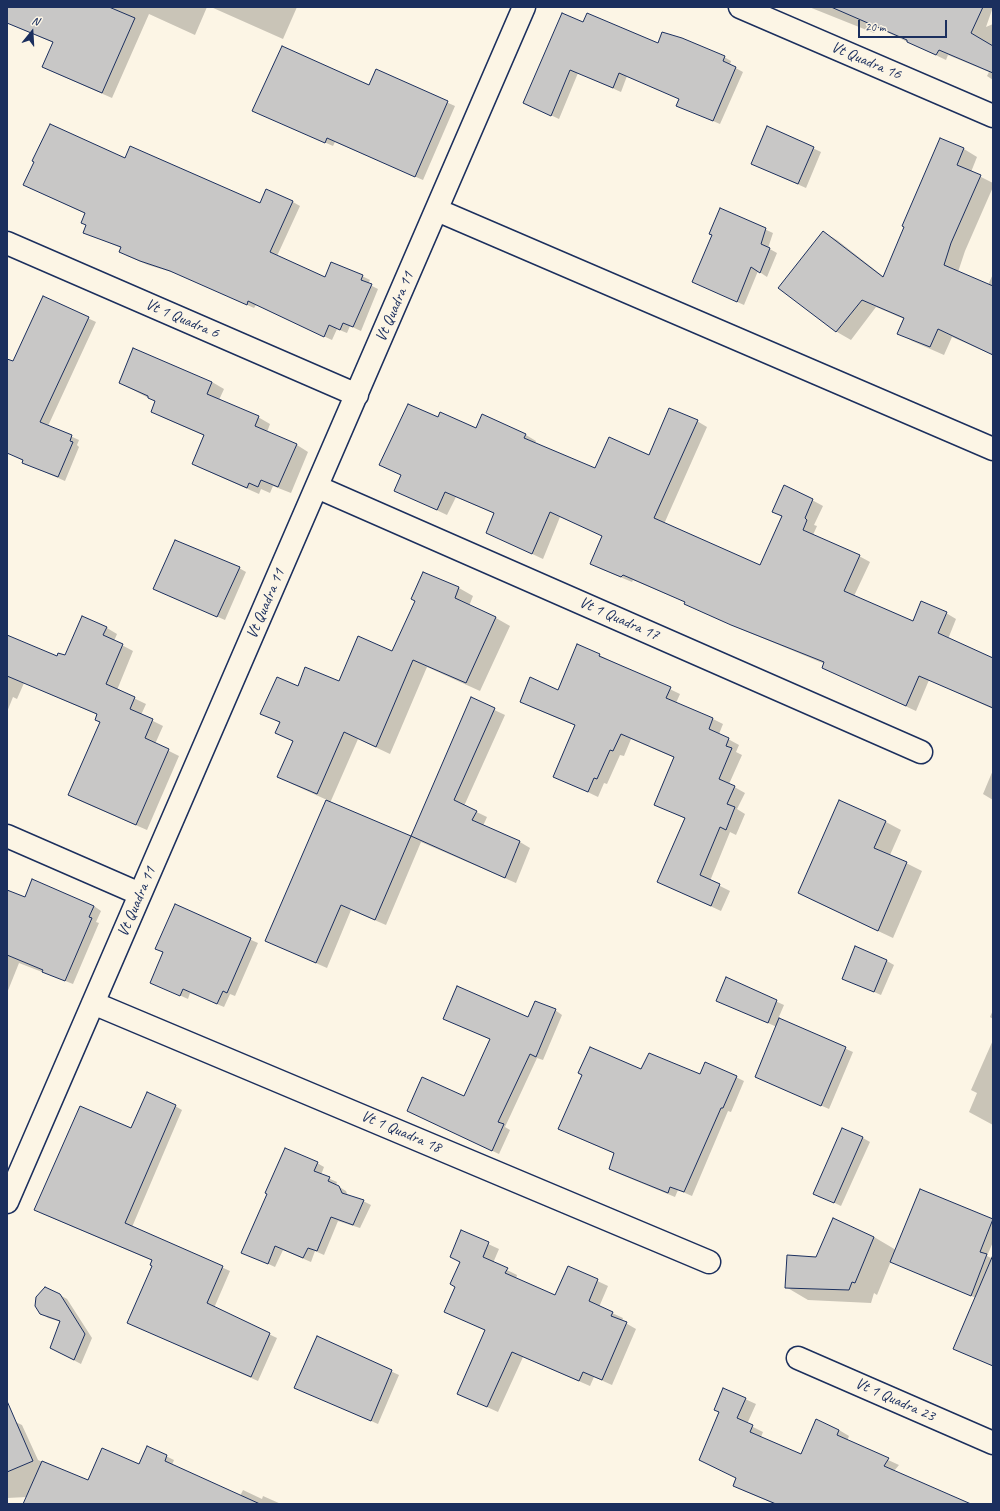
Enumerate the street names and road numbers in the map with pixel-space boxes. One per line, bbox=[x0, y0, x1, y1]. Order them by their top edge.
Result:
street label: Vt Quadra 16 bbox=[828, 38, 904, 84]
street label: Vt Quadra 11 bbox=[372, 269, 418, 345]
street label: Vt 1 Quadra 6 bbox=[142, 295, 222, 343]
street label: Vt Quadra 11 bbox=[243, 566, 289, 642]
street label: Vt 1 Quadra 17 bbox=[576, 593, 662, 645]
street label: Vt Quadra 11 bbox=[114, 864, 160, 940]
street label: Vt 1 Quadra 18 bbox=[358, 1106, 444, 1158]
street label: Vt 1 Quadra 23 bbox=[852, 1374, 938, 1426]

